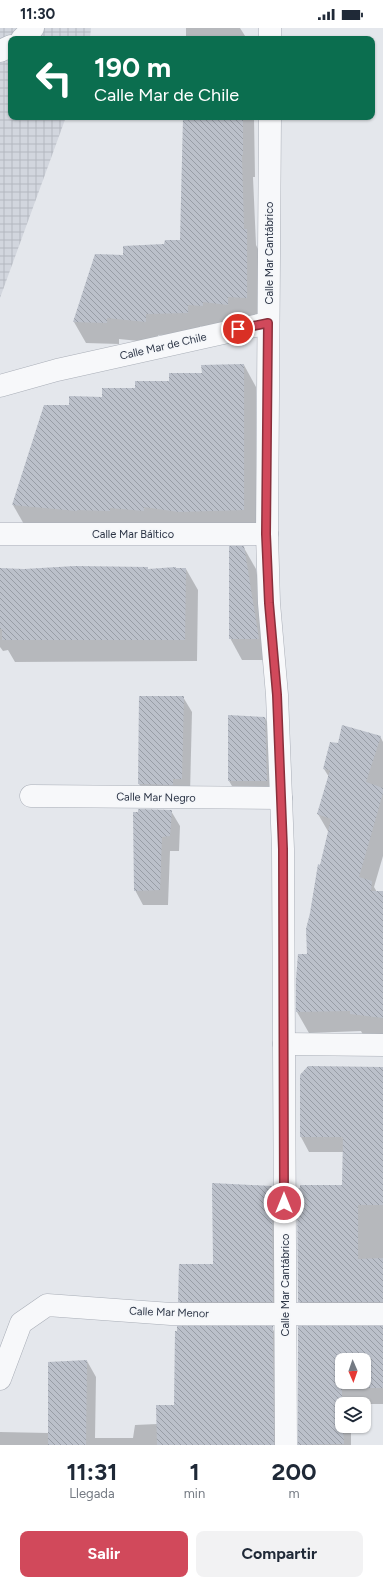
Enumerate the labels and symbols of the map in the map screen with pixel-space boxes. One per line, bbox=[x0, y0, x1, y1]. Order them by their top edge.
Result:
street label: Calle Mar Cantábrico bbox=[263, 202, 276, 304]
pin bbox=[221, 312, 255, 346]
street label: Calle Mar de Chile bbox=[118, 330, 208, 363]
street label: Calle Mar Báltico bbox=[92, 528, 174, 541]
street label: Calle Mar Negro bbox=[116, 790, 196, 805]
position arrow bbox=[263, 1182, 305, 1224]
street label: Calle Mar Cantábrico bbox=[279, 1234, 292, 1336]
street label: Calle Mar Menor bbox=[129, 1305, 209, 1320]
north arrow bbox=[335, 1353, 371, 1389]

